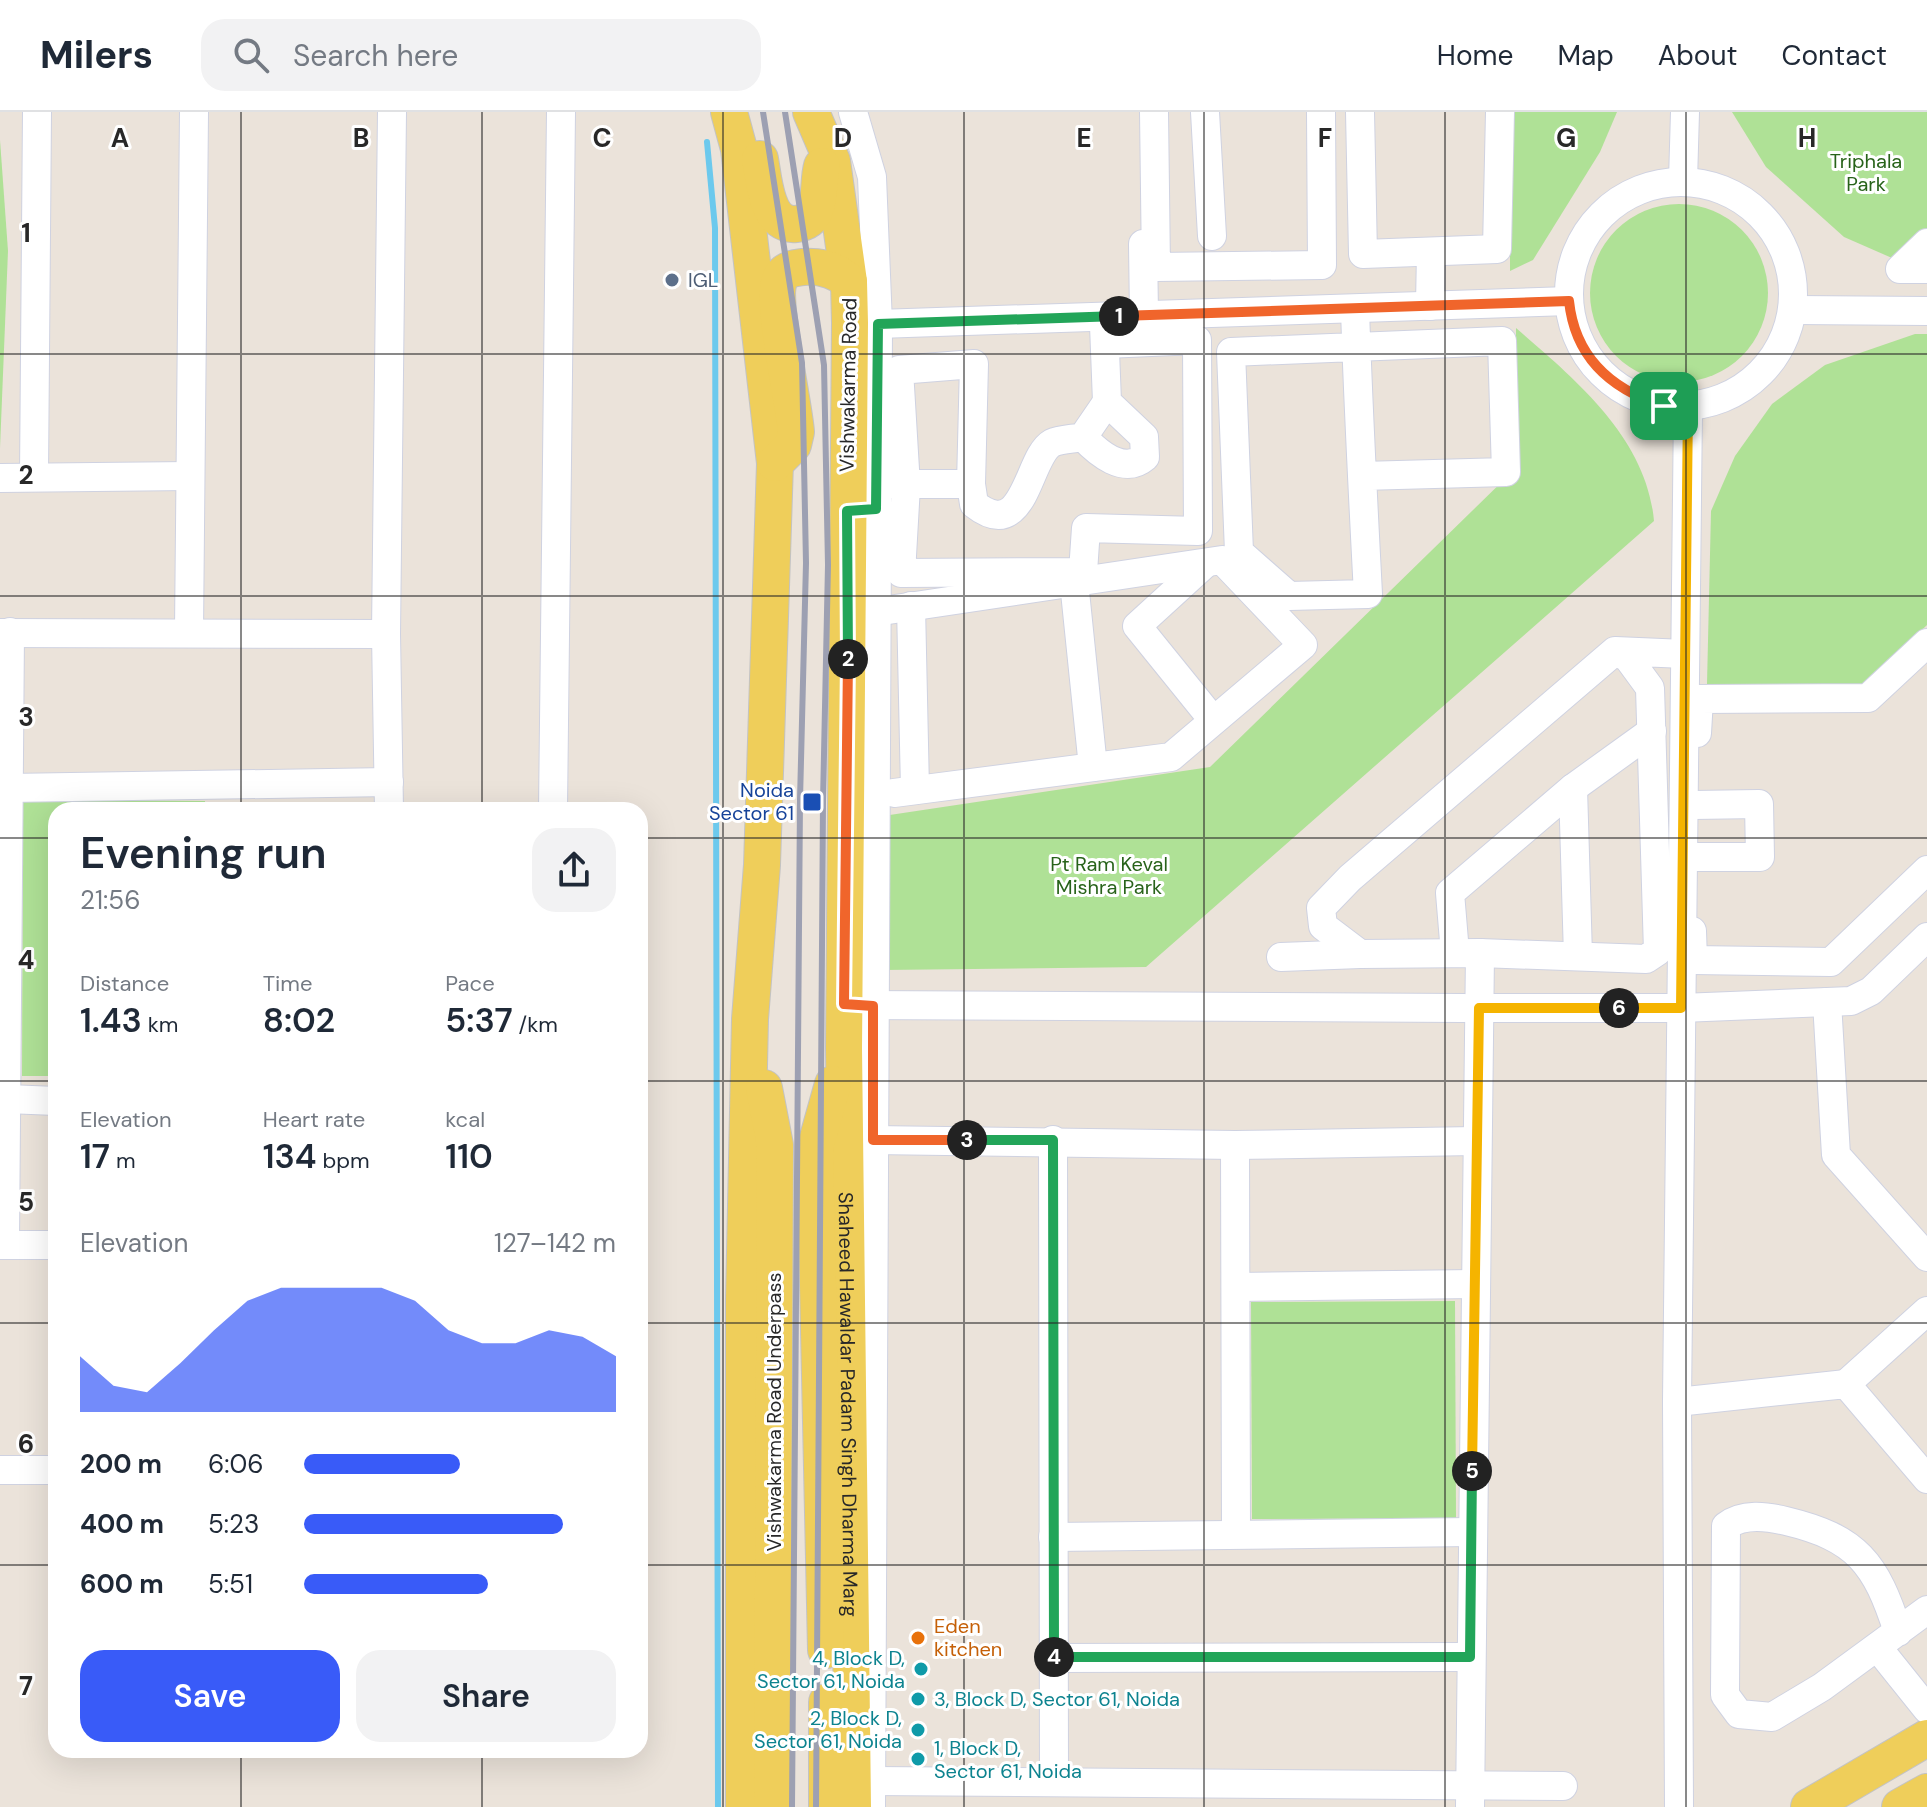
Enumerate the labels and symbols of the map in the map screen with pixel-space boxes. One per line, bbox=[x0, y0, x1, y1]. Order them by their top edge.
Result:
text: A bbox=[111, 121, 129, 155]
text: B bbox=[353, 121, 369, 155]
text: C bbox=[592, 121, 612, 155]
text: D bbox=[834, 121, 852, 155]
text: E bbox=[1076, 121, 1092, 155]
text: F bbox=[1318, 121, 1332, 155]
text: G bbox=[1556, 121, 1576, 155]
text: H bbox=[1798, 121, 1816, 155]
park label: Triphala Park bbox=[1830, 148, 1902, 197]
text: 1 bbox=[21, 216, 31, 250]
place label: IGL bbox=[688, 267, 718, 293]
marker: IGL bbox=[663, 271, 681, 289]
pin: 1 bbox=[1099, 296, 1139, 336]
street label: Vishwakarma Road bbox=[833, 298, 863, 472]
pin bbox=[1630, 372, 1698, 440]
text: 2 bbox=[18, 458, 34, 492]
pin: 2 bbox=[828, 639, 868, 679]
text: 3 bbox=[18, 700, 34, 734]
place label: Noida Sector 61 bbox=[709, 777, 794, 826]
marker: Noida Sector 61 bbox=[801, 791, 823, 813]
park label: Pt Ram Keval Mishra Park bbox=[1050, 851, 1168, 900]
text: 4 bbox=[18, 943, 34, 977]
pin: 6 bbox=[1599, 988, 1639, 1028]
pin: 3 bbox=[947, 1120, 987, 1160]
text: 5 bbox=[18, 1185, 34, 1219]
street label: Shaheed Hawaldar Padam Singh Dharma Marg bbox=[833, 1192, 864, 1617]
street label: Vishwakarma Road Underpass bbox=[761, 1272, 787, 1552]
text: 6 bbox=[18, 1427, 34, 1461]
pin: 5 bbox=[1452, 1451, 1492, 1491]
place label: Eden kitchen bbox=[934, 1613, 1002, 1662]
marker: Eden kitchen bbox=[909, 1629, 927, 1647]
pin: 4 bbox=[1034, 1637, 1074, 1677]
place label: 4, Block D, Sector 61, Noida bbox=[757, 1645, 905, 1694]
marker: 4, Block D, Sector 61, Noida bbox=[912, 1660, 930, 1678]
text: 7 bbox=[19, 1669, 33, 1703]
place label: 3, Block D, Sector 61, Noida bbox=[934, 1686, 1180, 1712]
marker: 3, Block D, Sector 61, Noida bbox=[909, 1690, 927, 1708]
place label: 2, Block D, Sector 61, Noida bbox=[754, 1705, 902, 1754]
marker: 2, Block D, Sector 61, Noida bbox=[909, 1721, 927, 1739]
place label: 1, Block D, Sector 61, Noida bbox=[934, 1735, 1082, 1784]
marker: 1, Block D, Sector 61, Noida bbox=[909, 1750, 927, 1768]

